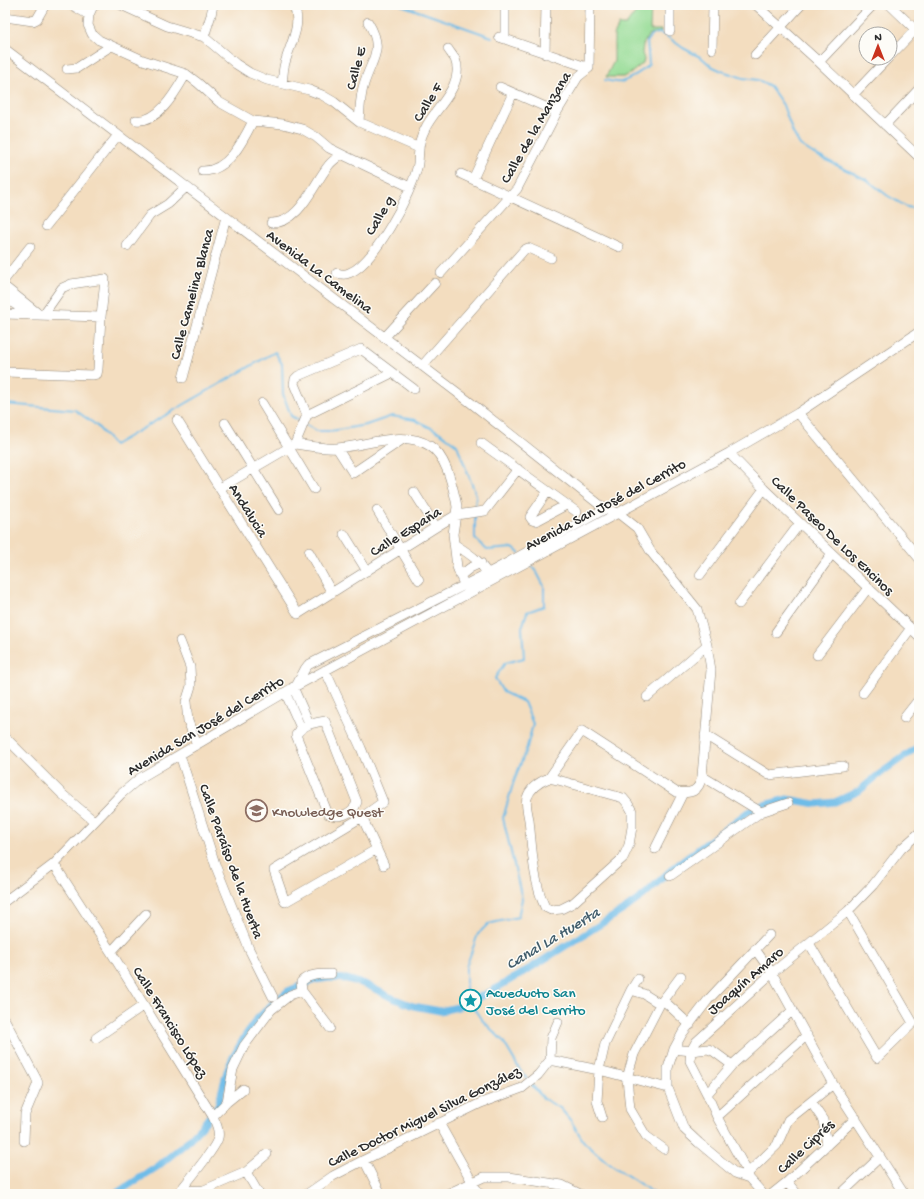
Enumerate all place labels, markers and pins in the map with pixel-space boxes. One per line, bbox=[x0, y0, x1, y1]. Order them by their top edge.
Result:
school or university icon: Knowledge Quest bbox=[244, 798, 270, 824]
place label: Knowledge Quest bbox=[272, 804, 385, 822]
place label: Acueducto San José del Cerrito bbox=[486, 985, 586, 1020]
place icon: Acueducto San José del Cerrito bbox=[457, 988, 483, 1014]

